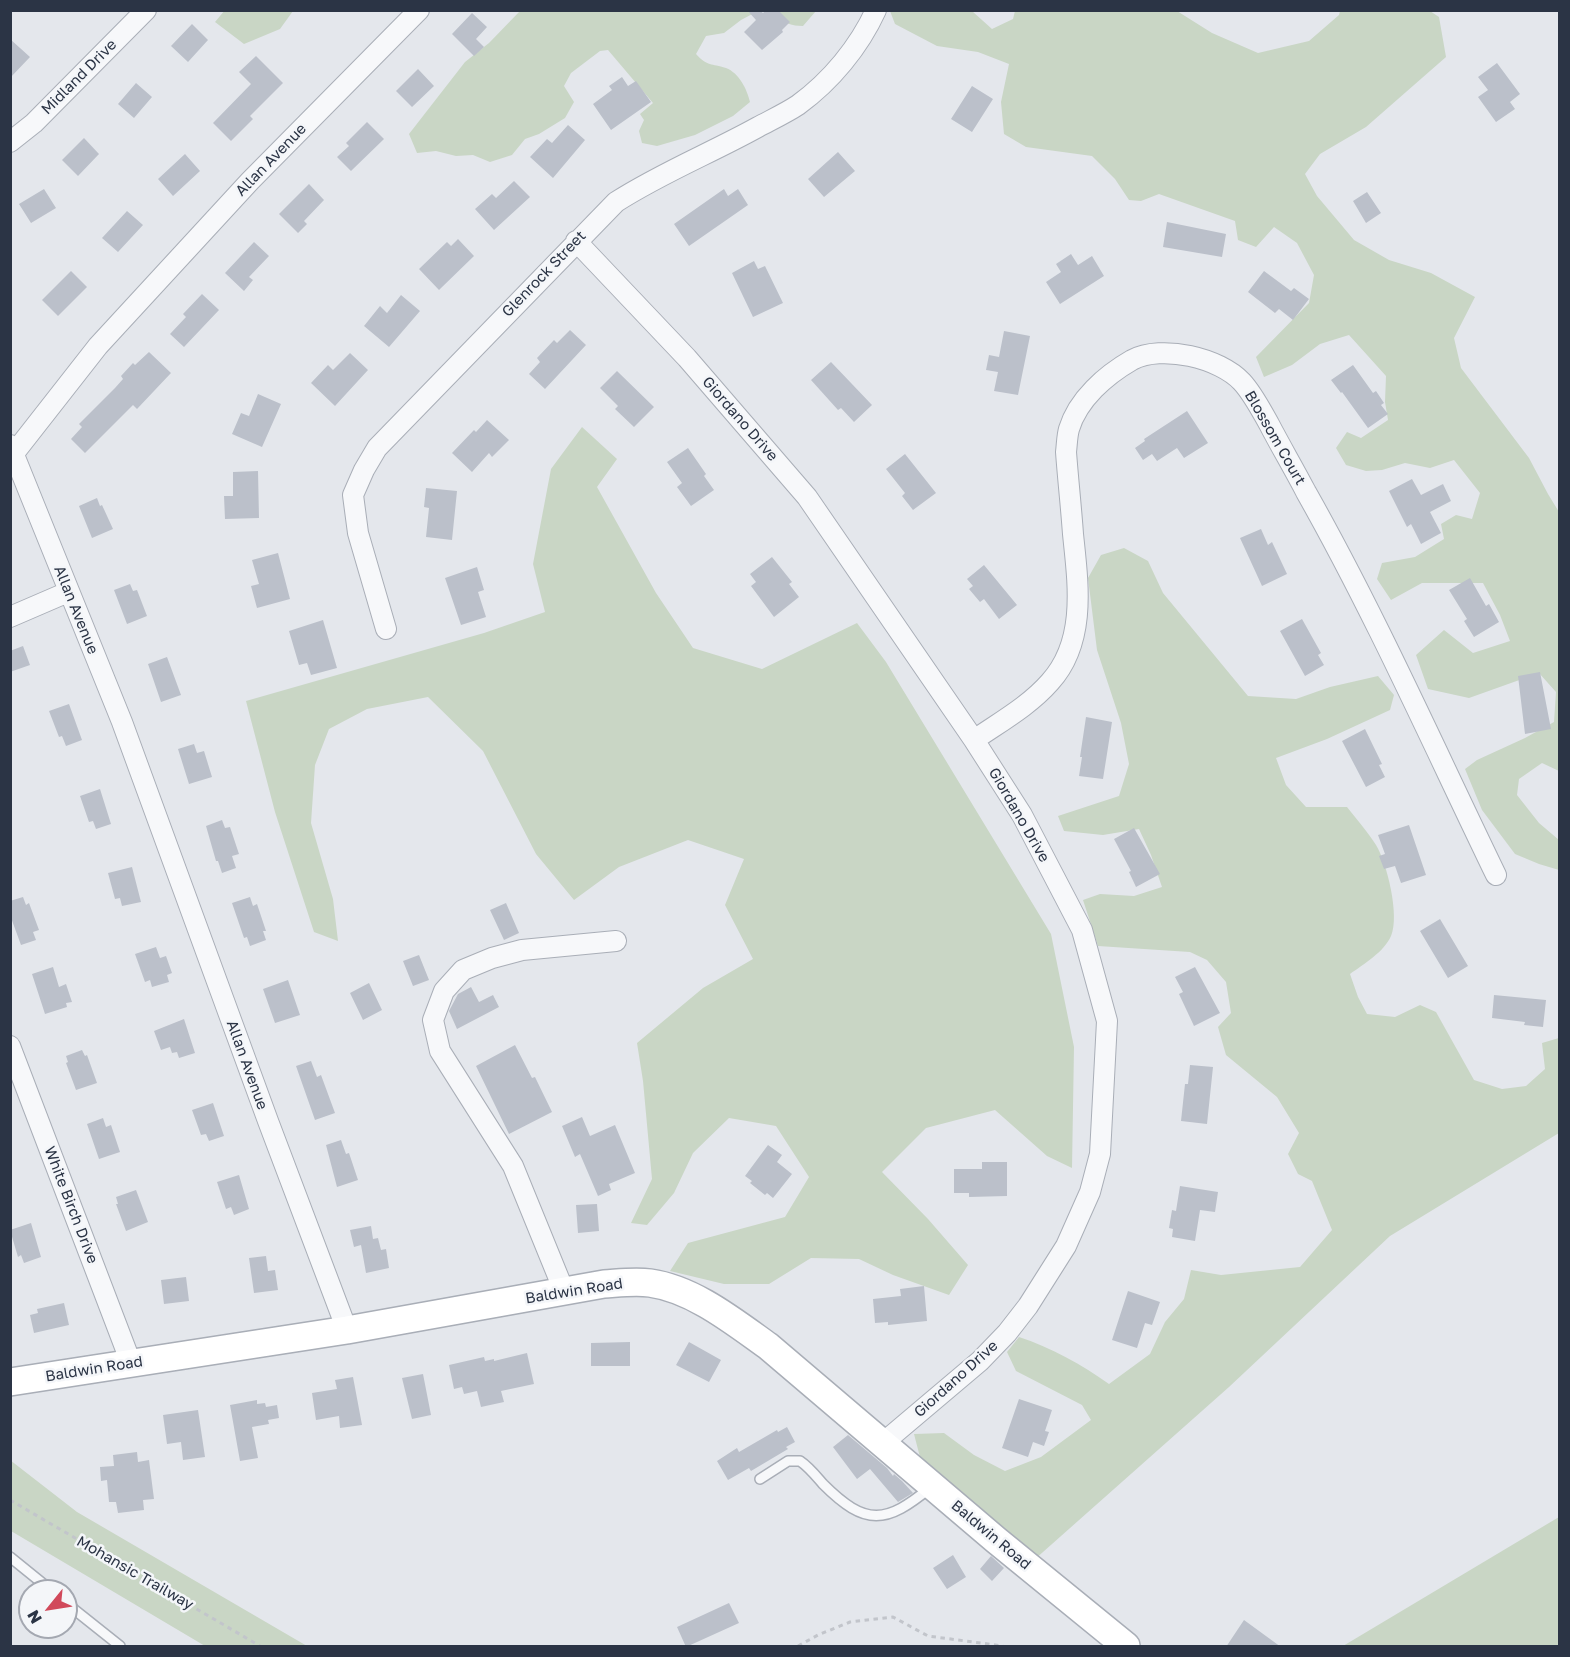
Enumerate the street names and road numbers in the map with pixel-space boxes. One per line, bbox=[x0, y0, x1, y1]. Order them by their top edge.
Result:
street label: Midland Drive bbox=[38, 36, 120, 118]
street label: Allan Avenue bbox=[232, 120, 310, 200]
street label: Glenrock Street bbox=[498, 227, 590, 321]
street label: Giordano Drive bbox=[698, 373, 782, 465]
street label: Blossom Court bbox=[1241, 388, 1309, 488]
street label: Allan Avenue bbox=[50, 563, 102, 657]
street label: Giordano Drive bbox=[985, 765, 1053, 865]
street label: Allan Avenue bbox=[223, 1018, 271, 1112]
street label: White Birch Drive bbox=[40, 1144, 102, 1266]
street label: Baldwin Road bbox=[524, 1274, 624, 1308]
street label: Giordano Drive bbox=[911, 1337, 1001, 1421]
street label: Baldwin Road bbox=[44, 1352, 144, 1386]
street label: Baldwin Road bbox=[948, 1497, 1034, 1573]
street label: Mohansic Trailway bbox=[73, 1532, 197, 1614]

